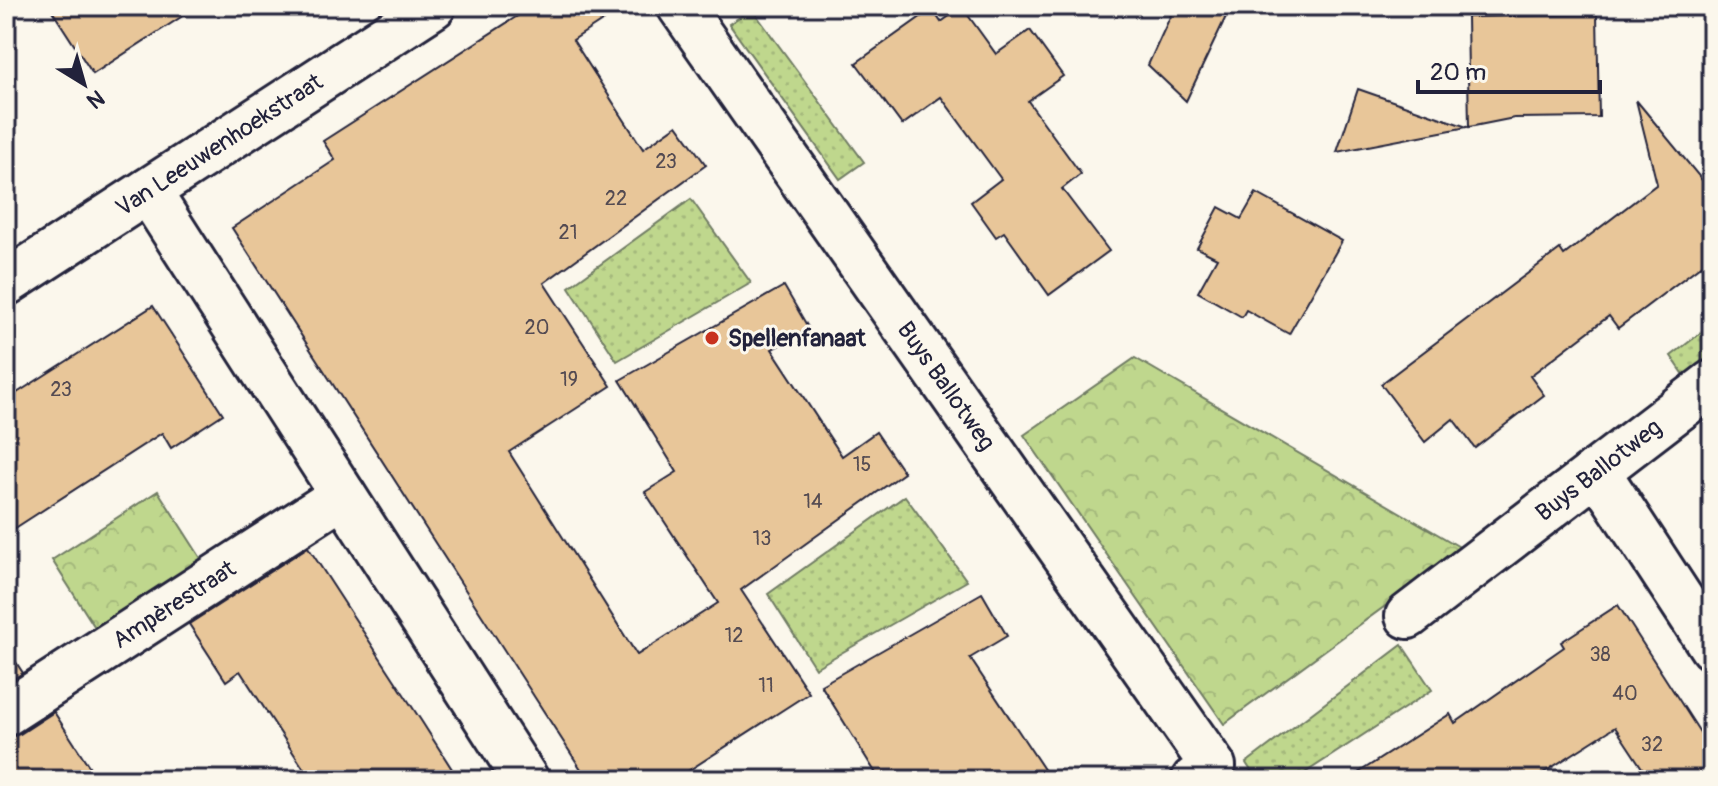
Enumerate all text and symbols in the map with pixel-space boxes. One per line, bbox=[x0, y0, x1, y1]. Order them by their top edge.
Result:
north arrow bbox=[44, 44, 124, 124]
scale bar bbox=[1418, 44, 1600, 94]
text: 20 m bbox=[1430, 58, 1486, 87]
street label: Van Leeuwenhoekstraat bbox=[110, 67, 328, 222]
text: N bbox=[81, 84, 110, 115]
house number: 23 bbox=[655, 149, 677, 174]
house number: 22 bbox=[605, 186, 627, 211]
house number: 21 bbox=[559, 220, 578, 245]
house number: 20 bbox=[525, 315, 549, 340]
street label: Buys Ballotweg bbox=[891, 316, 1002, 456]
place label: Spellenfanaat bbox=[728, 324, 867, 353]
marker: Spellenfanaat bbox=[703, 329, 721, 347]
house number: 19 bbox=[560, 367, 578, 392]
house number: 23 bbox=[50, 377, 72, 402]
street label: Buys Ballotweg bbox=[1530, 413, 1667, 527]
house number: 15 bbox=[853, 452, 871, 477]
house number: 14 bbox=[803, 489, 823, 514]
house number: 13 bbox=[753, 526, 771, 551]
street label: Ampèrestraat bbox=[107, 554, 241, 655]
house number: 12 bbox=[725, 623, 744, 648]
house number: 38 bbox=[1589, 642, 1611, 667]
house number: 11 bbox=[758, 673, 774, 698]
house number: 40 bbox=[1612, 681, 1638, 706]
house number: 32 bbox=[1641, 732, 1663, 757]

